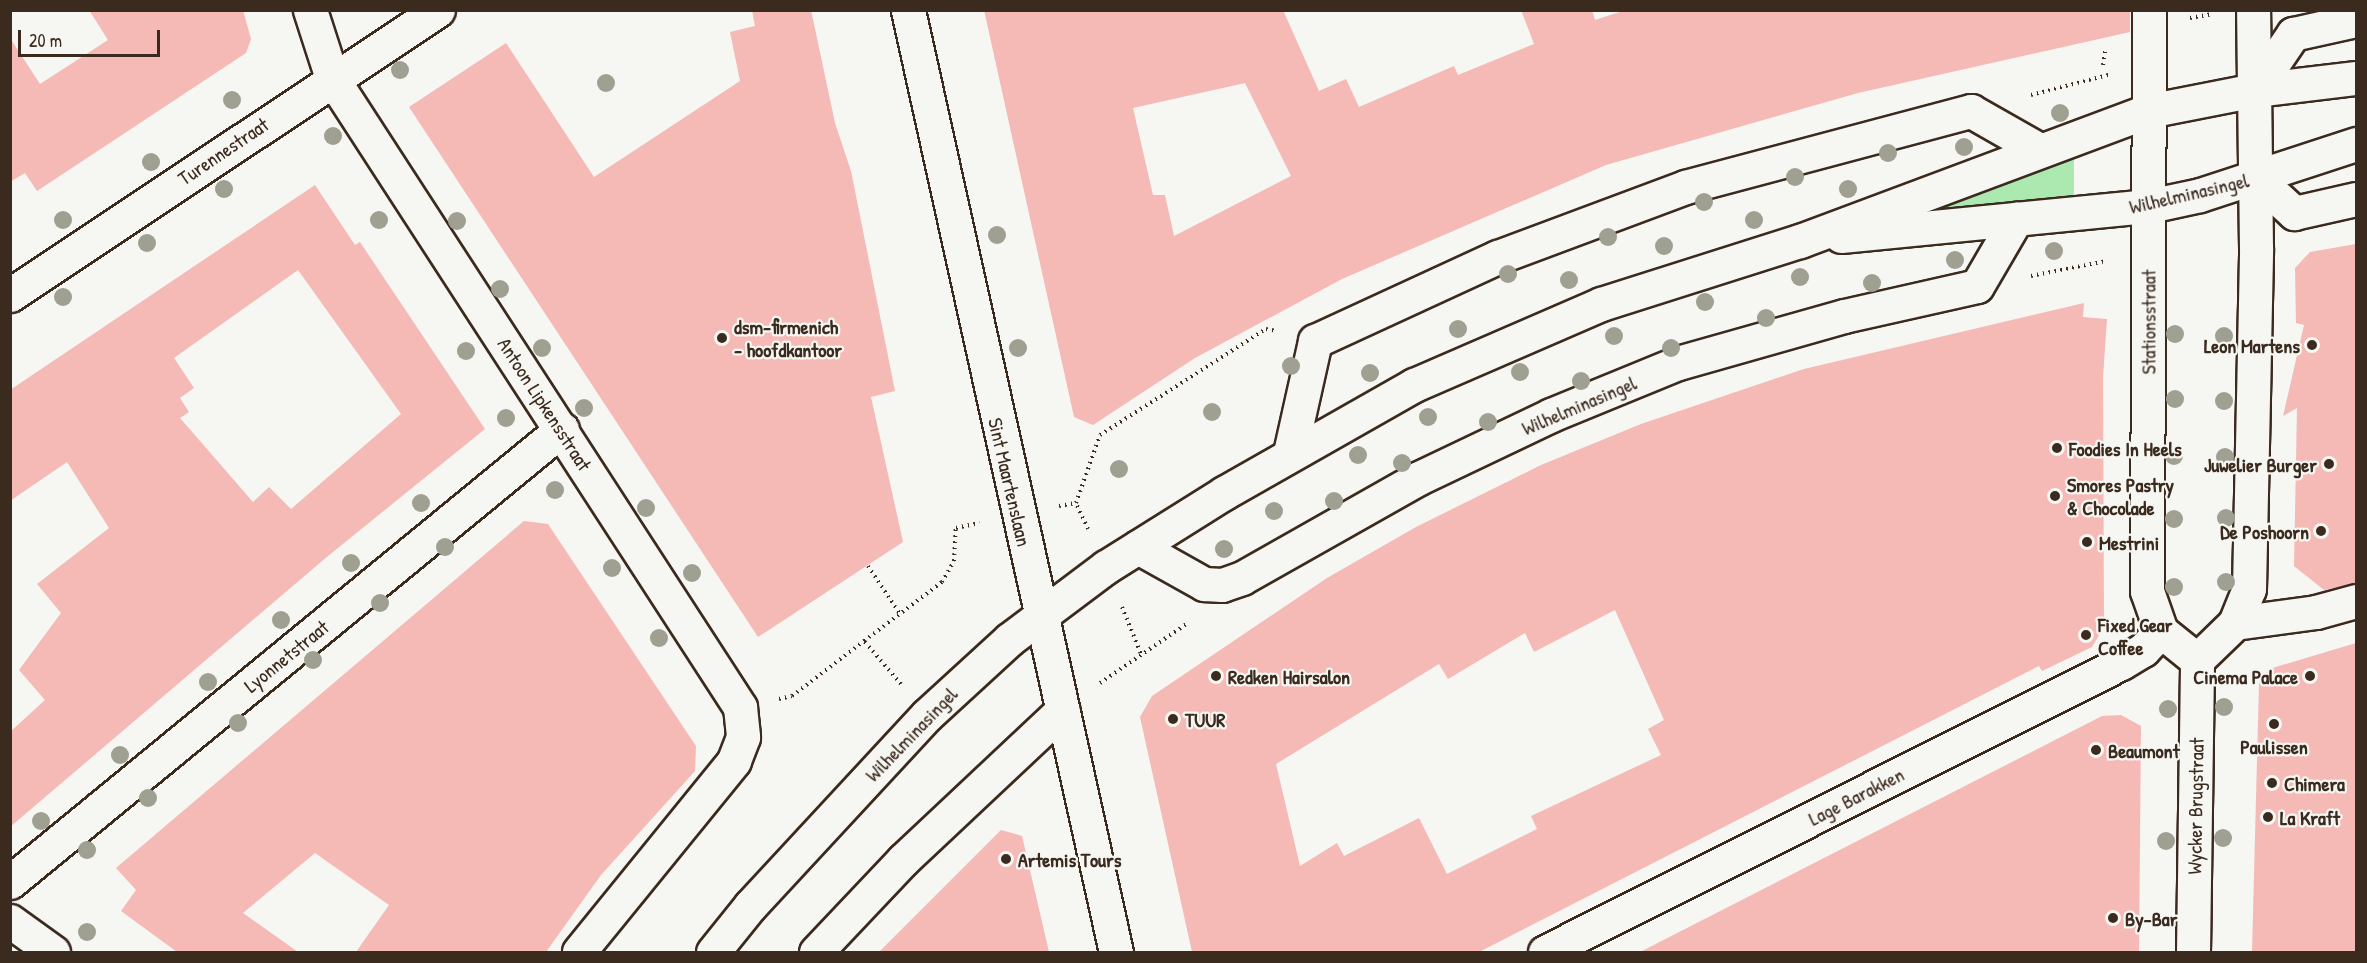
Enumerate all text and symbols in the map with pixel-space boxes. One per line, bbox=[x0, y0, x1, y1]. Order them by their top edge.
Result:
scale bar bbox=[21, 18, 164, 56]
text: 20 m bbox=[29, 28, 62, 53]
street label: Turennestraat bbox=[173, 112, 273, 190]
street label: Wilhelminasingel bbox=[2127, 168, 2251, 218]
street label: Stationsstraat bbox=[2136, 270, 2160, 374]
place label: dsm-firmenich - hoofdkantoor bbox=[734, 314, 842, 361]
marker: dsm-firmenich - hoofdkantoor bbox=[715, 331, 729, 345]
street label: Antoon Lipkensstraat bbox=[493, 333, 597, 475]
place label: Leon Martens bbox=[2204, 333, 2300, 357]
marker: Leon Martens bbox=[2305, 338, 2319, 352]
street label: Wilhelminasingel bbox=[1518, 370, 1640, 440]
street label: Sint Maartenslaan bbox=[984, 415, 1036, 549]
place label: Foodies In Heels bbox=[2069, 436, 2182, 460]
marker: Foodies In Heels bbox=[2050, 441, 2064, 455]
place label: Juwelier Burger bbox=[2204, 452, 2317, 476]
marker: Juwelier Burger bbox=[2322, 457, 2336, 471]
place label: Smores Pastry & Chocolade bbox=[2067, 472, 2174, 519]
marker: Smores Pastry & Chocolade bbox=[2048, 489, 2062, 503]
place label: De Poshoorn bbox=[2220, 519, 2309, 543]
marker: De Poshoorn bbox=[2314, 524, 2328, 538]
place label: Mestrini bbox=[2099, 530, 2159, 554]
marker: Mestrini bbox=[2080, 535, 2094, 549]
place label: Fixed Gear Coffee bbox=[2098, 612, 2172, 659]
street label: Lyonnetstraat bbox=[239, 615, 333, 697]
marker: Fixed Gear Coffee bbox=[2079, 628, 2093, 642]
place label: Redken Hairsalon bbox=[1228, 664, 1350, 688]
place label: Cinema Palace bbox=[2193, 664, 2298, 688]
marker: Redken Hairsalon bbox=[1209, 669, 1223, 683]
marker: Cinema Palace bbox=[2303, 669, 2317, 683]
street label: Wilhelminasingel bbox=[860, 682, 962, 786]
place label: TUUR bbox=[1185, 707, 1225, 731]
marker: TUUR bbox=[1166, 712, 1180, 726]
marker: Paulissen bbox=[2267, 717, 2281, 731]
place label: Paulissen bbox=[2240, 734, 2308, 758]
street label: Wycker Brugstraat bbox=[2182, 737, 2208, 875]
place label: Beaumont bbox=[2108, 738, 2180, 762]
marker: Beaumont bbox=[2089, 743, 2103, 757]
street label: Lage Barakken bbox=[1804, 762, 1908, 830]
place label: Chimera bbox=[2284, 771, 2345, 795]
marker: Chimera bbox=[2265, 776, 2279, 790]
place label: La Kraft bbox=[2280, 805, 2340, 829]
marker: La Kraft bbox=[2261, 810, 2275, 824]
place label: Artemis Tours bbox=[1018, 847, 1121, 871]
marker: Artemis Tours bbox=[999, 852, 1013, 866]
place label: By-Bar bbox=[2125, 906, 2177, 930]
marker: By-Bar bbox=[2106, 911, 2120, 925]

